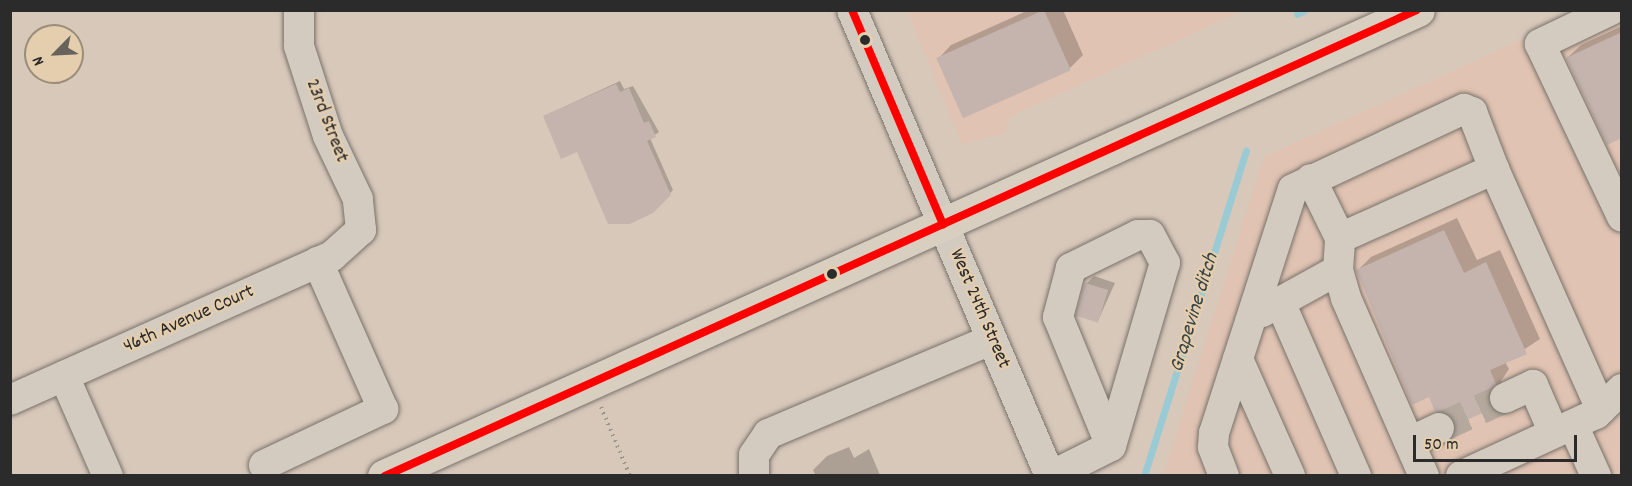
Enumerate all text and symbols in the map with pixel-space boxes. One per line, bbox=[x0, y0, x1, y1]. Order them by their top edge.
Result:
north arrow bbox=[24, 24, 84, 84]
unlabelled marker bbox=[859, 34, 871, 46]
text: N bbox=[27, 52, 51, 69]
street label: 23rd Street bbox=[299, 76, 353, 166]
street label: West 24th Street bbox=[943, 246, 1015, 372]
water label: Grapevine ditch bbox=[1165, 250, 1225, 376]
unlabelled marker bbox=[826, 268, 838, 280]
street label: 46th Avenue Court bbox=[120, 280, 258, 360]
scale bar bbox=[1416, 423, 1580, 461]
text: 50 m bbox=[1424, 433, 1459, 458]

